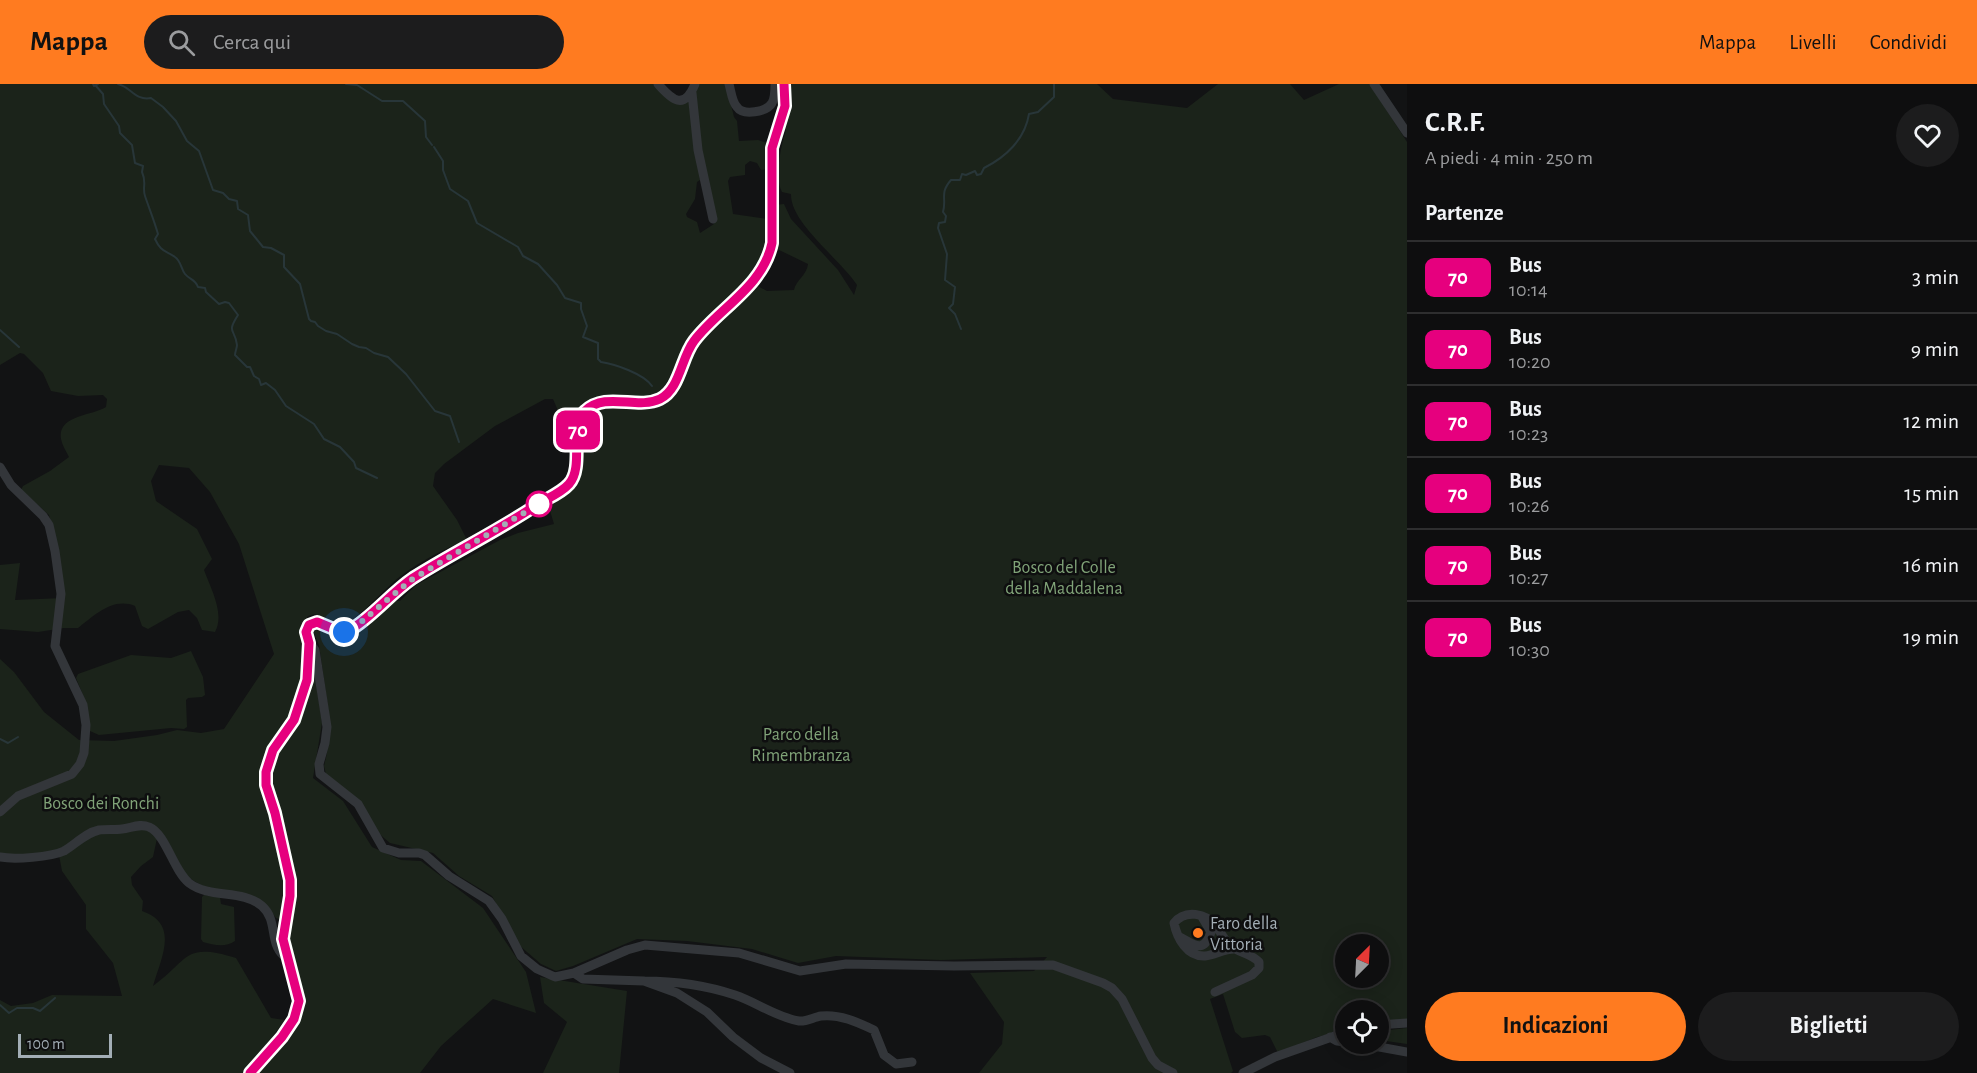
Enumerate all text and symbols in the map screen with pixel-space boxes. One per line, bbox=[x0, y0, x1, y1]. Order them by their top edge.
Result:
search box bbox=[144, 15, 564, 69]
icon: search bbox=[165, 26, 198, 59]
text: Mappa bbox=[30, 28, 108, 56]
text: Cerca qui bbox=[213, 31, 291, 53]
text: Mappa bbox=[1699, 32, 1756, 53]
text: Livelli bbox=[1789, 32, 1837, 53]
text: Condividi bbox=[1870, 32, 1947, 53]
button: heart bbox=[1896, 104, 1959, 167]
text: C.R.F. bbox=[1425, 109, 1485, 137]
text: A piedi · 4 min · 250 m bbox=[1425, 148, 1593, 168]
text: Partenze bbox=[1425, 202, 1504, 224]
text: Bus bbox=[1509, 254, 1542, 276]
text: 3 min bbox=[1912, 266, 1959, 288]
text: 70 bbox=[1448, 267, 1468, 288]
text: 10:14 bbox=[1509, 280, 1548, 300]
text: Bus bbox=[1509, 326, 1542, 348]
text: 9 min bbox=[1911, 338, 1959, 360]
text: 70 bbox=[1448, 339, 1468, 360]
text: 10:20 bbox=[1509, 352, 1551, 372]
text: Bus bbox=[1509, 398, 1542, 420]
line badge: 70 bbox=[551, 410, 605, 450]
text: 12 min bbox=[1904, 410, 1959, 432]
text: 70 bbox=[1448, 411, 1468, 432]
text: 70 bbox=[568, 420, 588, 441]
text: 10:23 bbox=[1509, 424, 1548, 444]
text: Bus bbox=[1509, 470, 1542, 492]
text: 15 min bbox=[1904, 482, 1959, 504]
text: 70 bbox=[1448, 483, 1468, 504]
unlabelled marker bbox=[526, 491, 552, 517]
text: 10:26 bbox=[1509, 496, 1550, 516]
text: Bus bbox=[1509, 542, 1542, 564]
text: 16 min bbox=[1903, 554, 1959, 576]
text: 70 bbox=[1448, 555, 1468, 576]
park label: Bosco del Colle della Maddalena bbox=[1005, 559, 1123, 598]
text: 10:27 bbox=[1509, 568, 1548, 588]
text: Bus bbox=[1509, 614, 1542, 636]
your location bbox=[329, 617, 359, 647]
text: 19 min bbox=[1903, 626, 1959, 648]
text: 70 bbox=[1448, 627, 1468, 648]
text: 10:30 bbox=[1509, 640, 1550, 660]
park label: Parco della Rimembranza bbox=[751, 726, 851, 765]
park label: Bosco dei Ronchi bbox=[43, 795, 159, 813]
place label: Faro della Vittoria bbox=[1210, 915, 1278, 954]
marker: Faro della Vittoria bbox=[1191, 926, 1205, 940]
north arrow bbox=[1335, 934, 1389, 988]
map controls bbox=[1335, 934, 1389, 1054]
button: Indicazioni bbox=[1425, 992, 1686, 1061]
button: Biglietti bbox=[1698, 992, 1959, 1061]
button: locate bbox=[1335, 1000, 1389, 1054]
scale bar bbox=[18, 1031, 112, 1058]
text: 100 m bbox=[27, 1036, 65, 1052]

